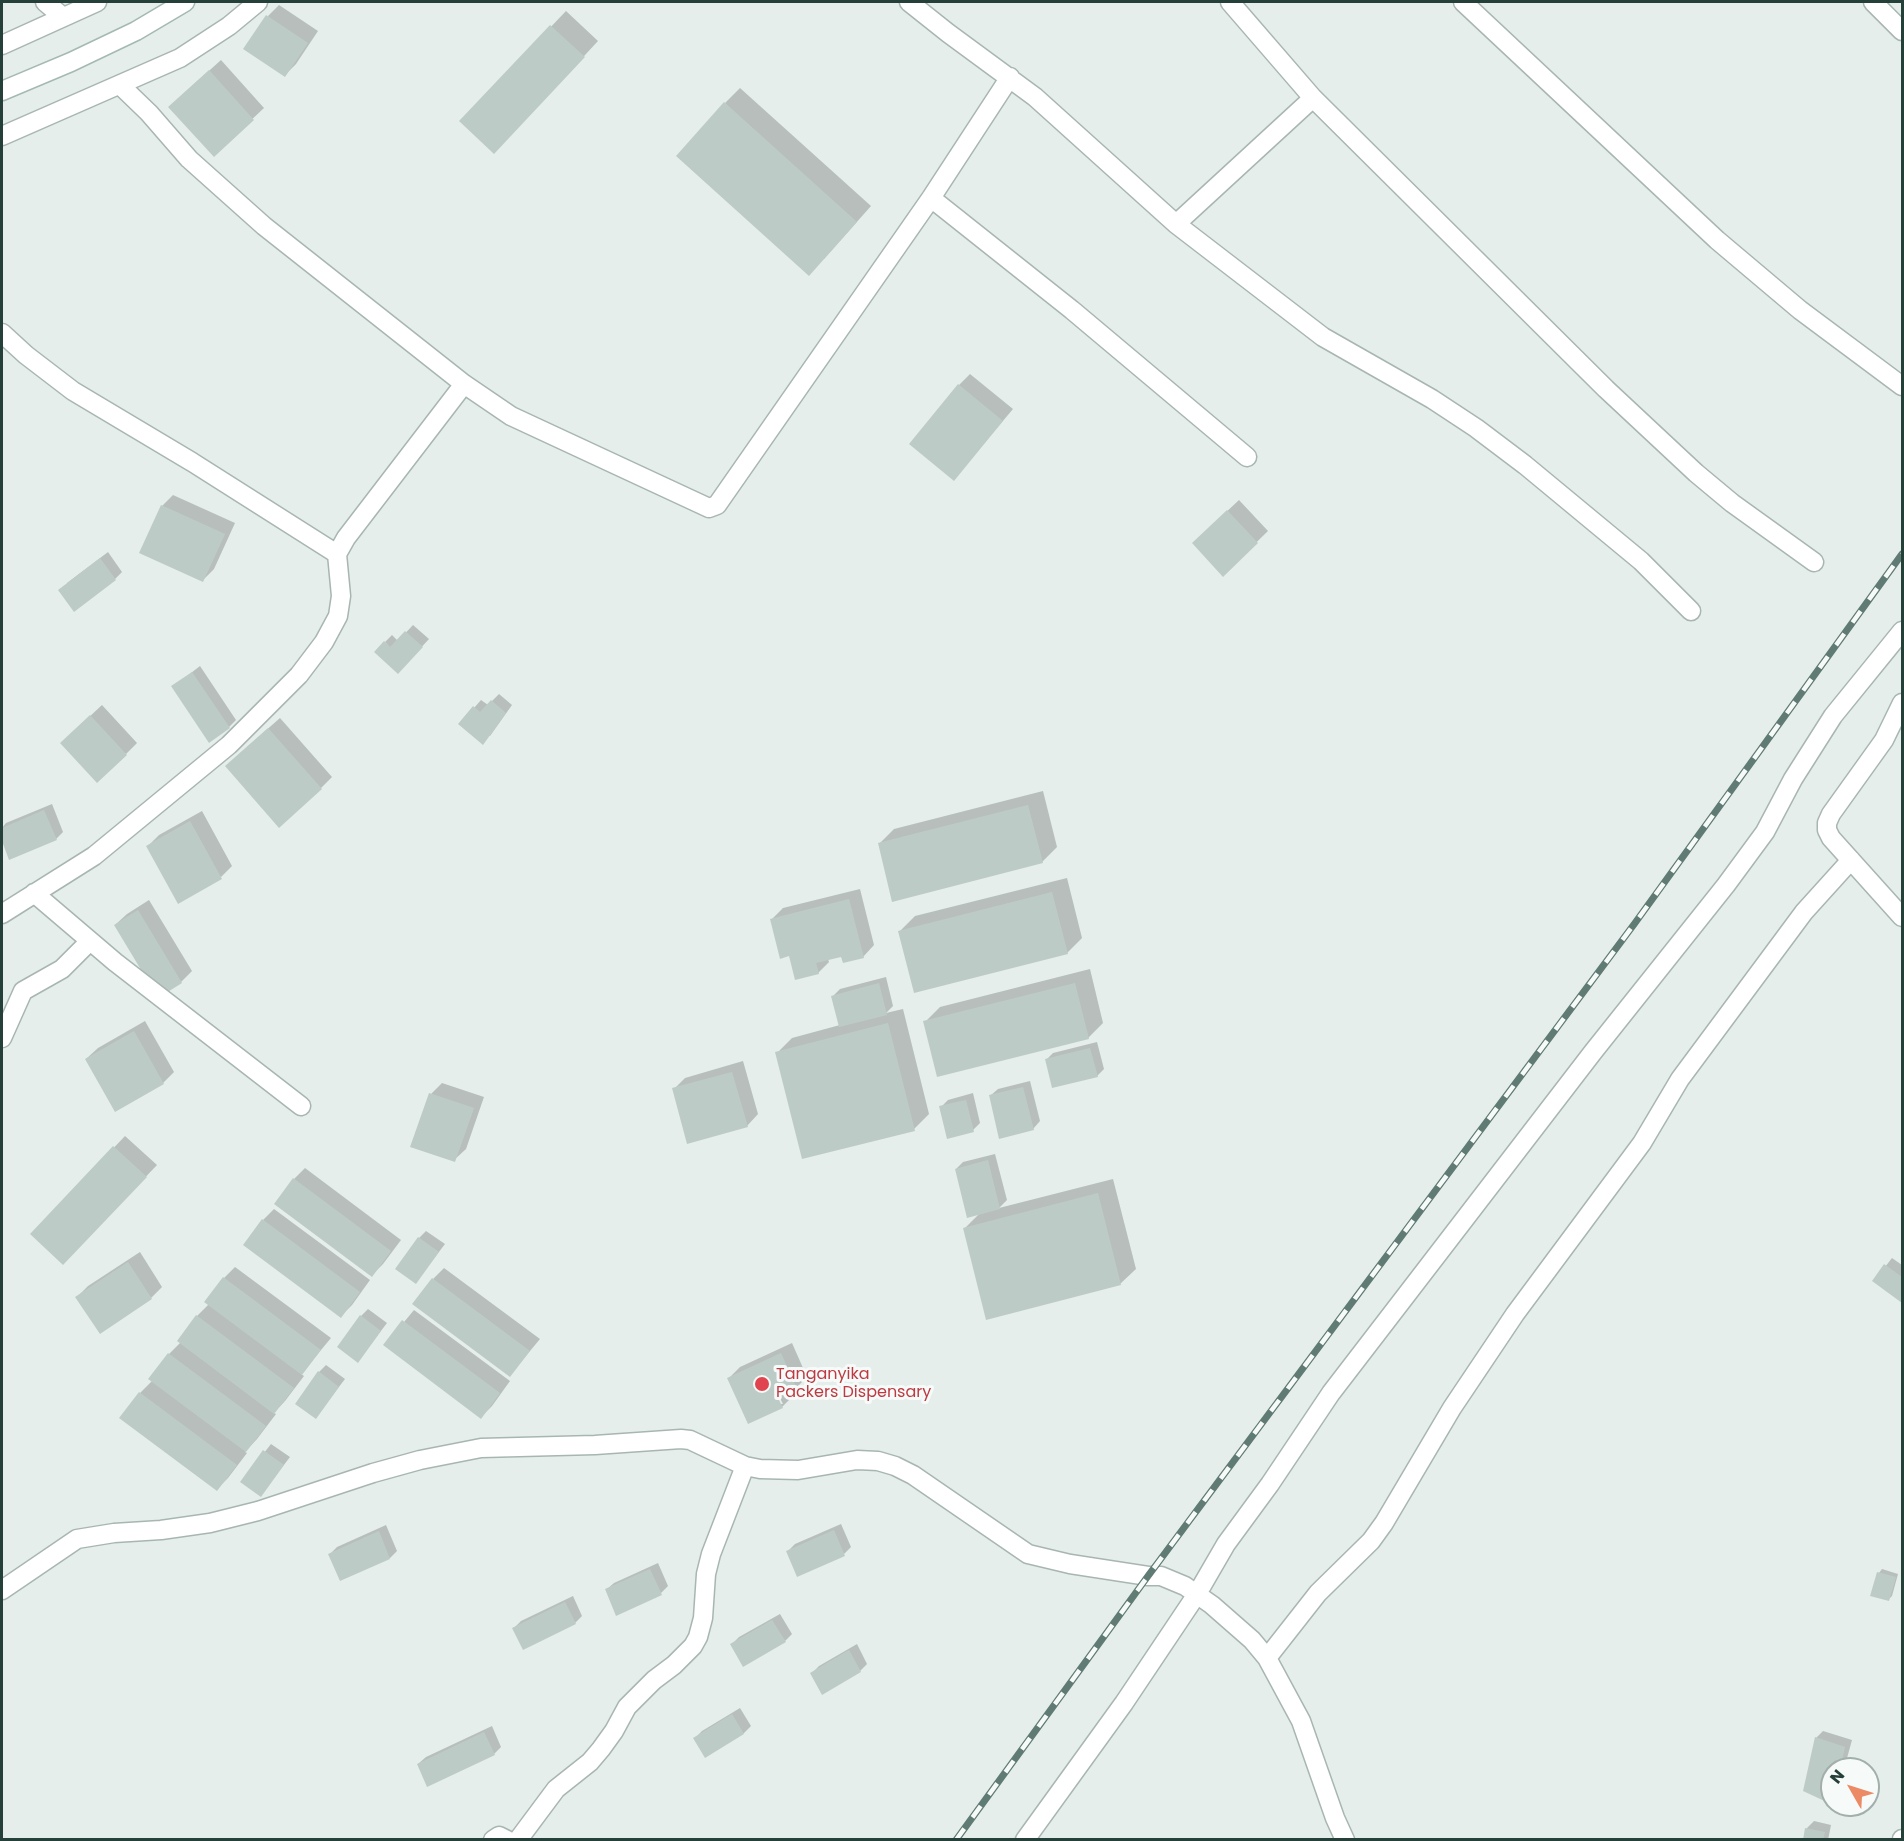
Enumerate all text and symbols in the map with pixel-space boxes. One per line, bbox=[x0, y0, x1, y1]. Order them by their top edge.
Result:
place label: Tanganyika Packers Dispensary bbox=[776, 1365, 931, 1403]
marker: Tanganyika Packers Dispensary bbox=[753, 1375, 771, 1393]
north arrow bbox=[1820, 1757, 1880, 1817]
text: N bbox=[1824, 1765, 1850, 1789]

